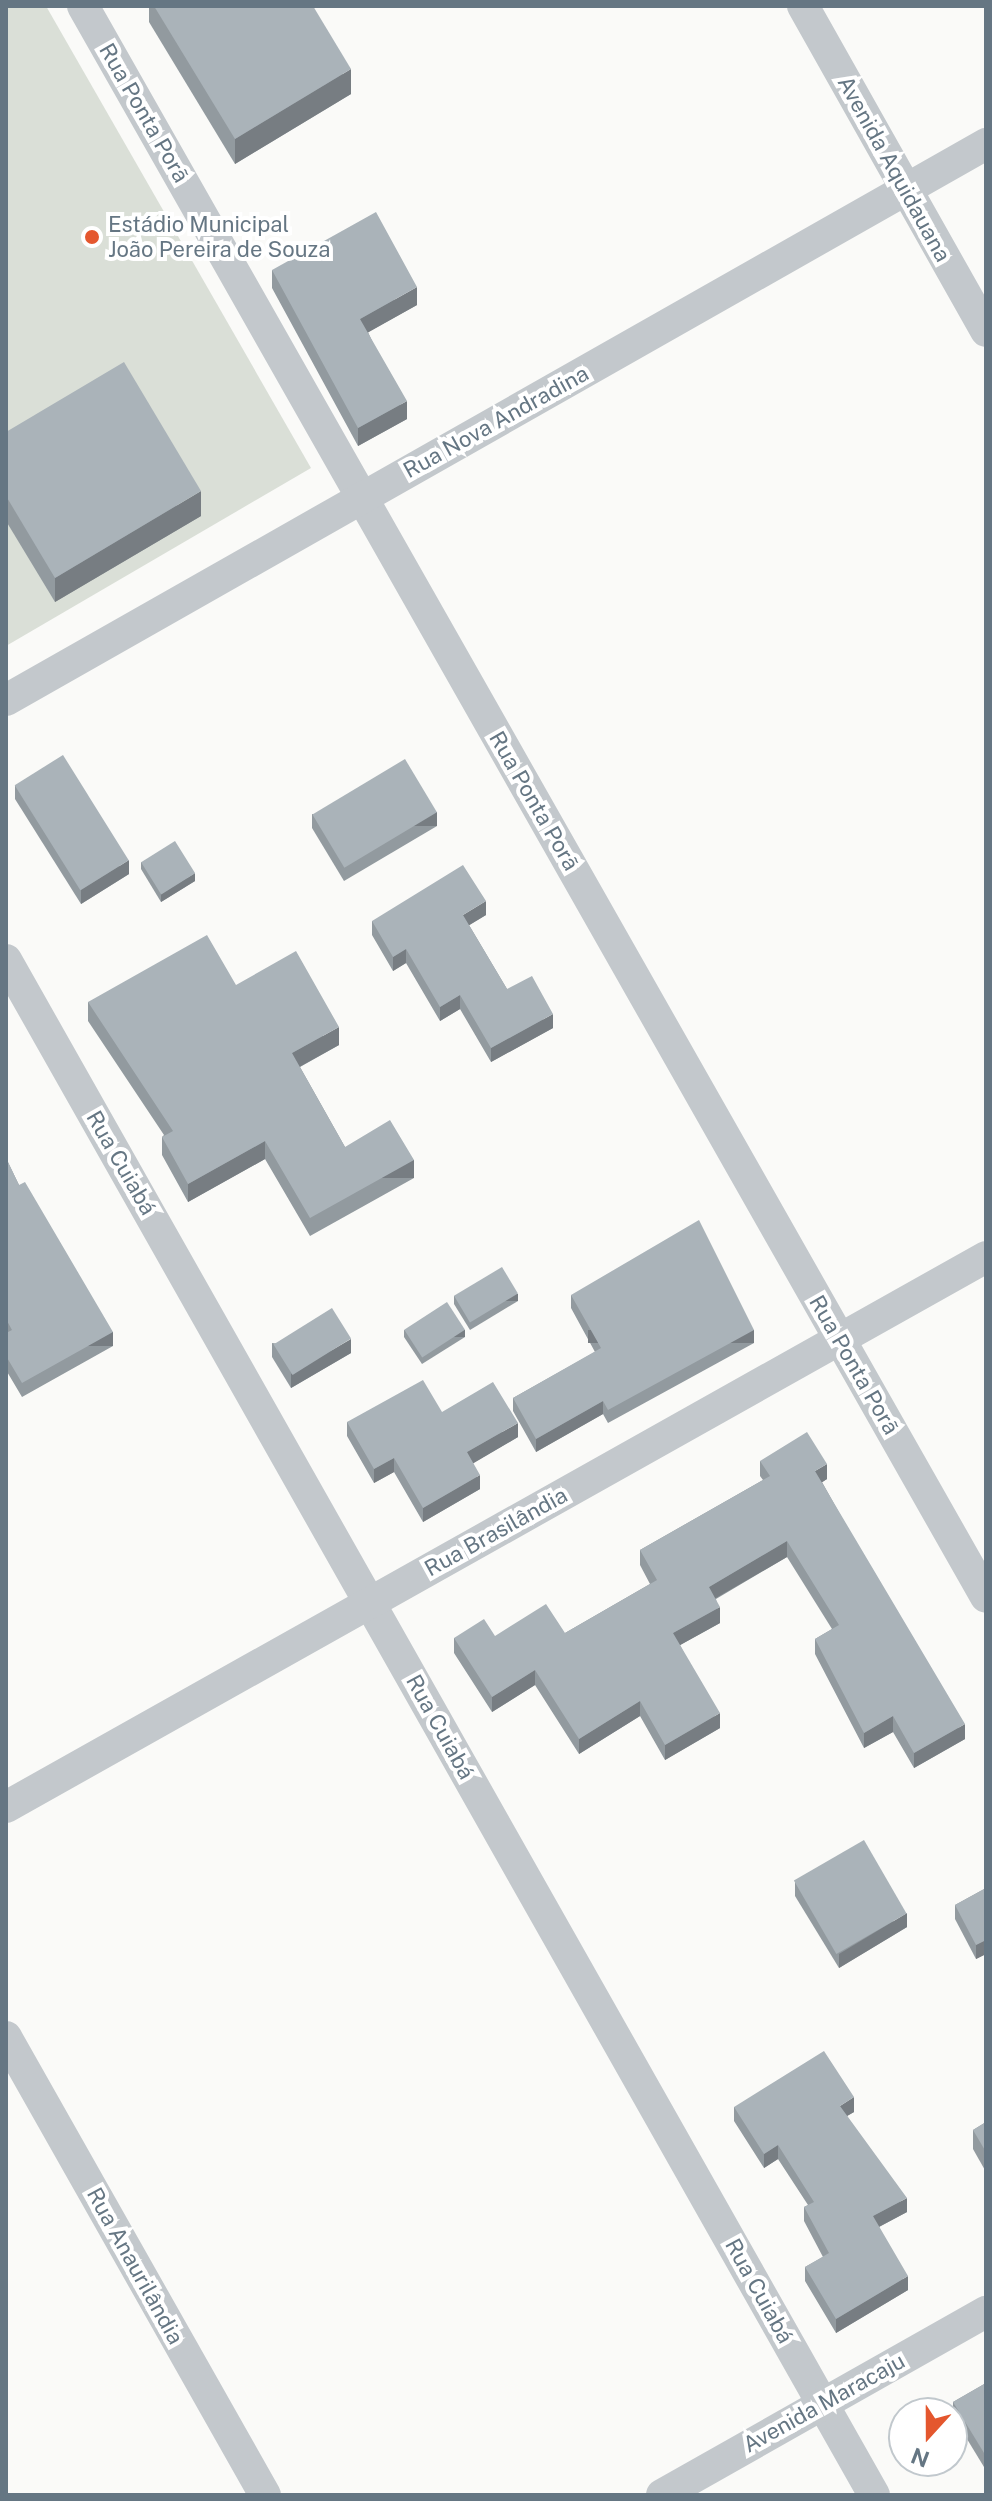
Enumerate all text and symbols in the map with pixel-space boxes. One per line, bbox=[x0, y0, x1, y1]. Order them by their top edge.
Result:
street label: Rua Ponta Porã bbox=[94, 39, 194, 187]
street label: Avenida Aquidauana bbox=[832, 72, 956, 266]
place label: Estádio Municipal João Pereira de Souza bbox=[108, 211, 331, 262]
marker: Estádio Municipal João Pereira de Souza bbox=[83, 228, 101, 246]
street label: Rua Nova Andradina bbox=[399, 360, 593, 484]
street label: Rua Ponta Porã bbox=[484, 727, 584, 875]
street label: Rua Cuiabá bbox=[81, 1106, 161, 1220]
street label: Rua Ponta Porã bbox=[804, 1291, 904, 1439]
street label: Rua Brasilândia bbox=[420, 1482, 572, 1582]
street label: Rua Cuiabá bbox=[400, 1670, 480, 1784]
street label: Rua Anaurilândia bbox=[81, 2183, 189, 2349]
street label: Rua Cuiabá bbox=[719, 2234, 799, 2348]
street label: Avenida Maracaju bbox=[739, 2348, 909, 2458]
north arrow bbox=[888, 2397, 968, 2477]
text: N bbox=[907, 2442, 933, 2473]

